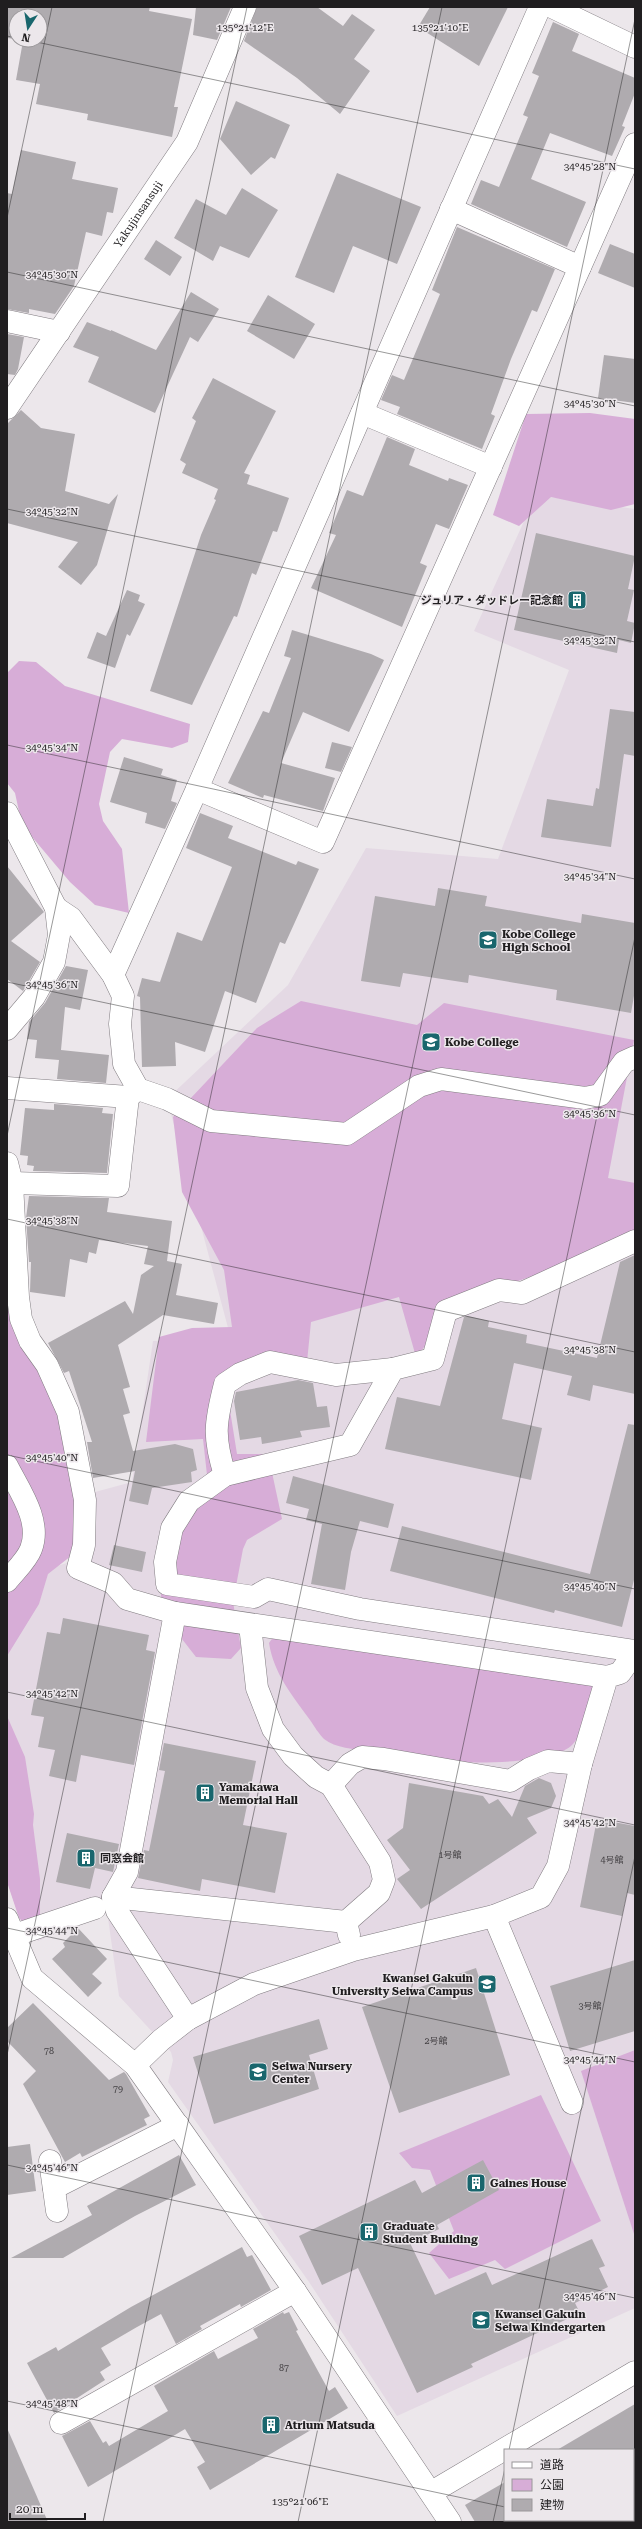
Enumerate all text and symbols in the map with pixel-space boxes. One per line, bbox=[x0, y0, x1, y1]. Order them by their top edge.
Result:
north arrow bbox=[8, 8, 48, 48]
text: 135°21'12"E bbox=[217, 22, 273, 33]
text: 135°21'10"E bbox=[412, 22, 468, 33]
text: N bbox=[20, 30, 32, 45]
text: 34°45'28"N bbox=[564, 161, 616, 172]
street label: Yakujinsansuji bbox=[111, 178, 166, 250]
text: 34°45'30"N bbox=[26, 269, 78, 280]
text: 34°45'30"N bbox=[564, 398, 616, 409]
text: 34°45'32"N bbox=[26, 506, 78, 517]
building icon: ジュリア・ダッドレー記念館 bbox=[566, 589, 588, 611]
place label: ジュリア・ダッドレー記念館 bbox=[421, 594, 563, 607]
text: 34°45'32"N bbox=[564, 635, 616, 646]
text: 34°45'34"N bbox=[26, 742, 78, 753]
text: 34°45'34"N bbox=[564, 871, 616, 882]
place label: Kobe College High School bbox=[502, 928, 576, 954]
school or university icon: Kobe College High School bbox=[477, 929, 499, 951]
text: 34°45'36"N bbox=[26, 979, 78, 990]
school or university icon: Kobe College bbox=[420, 1031, 442, 1053]
place label: Kobe College bbox=[445, 1036, 519, 1049]
text: 34°45'36"N bbox=[564, 1108, 616, 1119]
text: 34°45'38"N bbox=[26, 1215, 78, 1226]
text: 34°45'38"N bbox=[564, 1344, 616, 1355]
text: 34°45'40"N bbox=[26, 1452, 78, 1463]
text: 34°45'40"N bbox=[564, 1581, 616, 1592]
text: 34°45'42"N bbox=[26, 1688, 78, 1699]
place label: Yamakawa Memorial Hall bbox=[219, 1781, 298, 1807]
building icon: Yamakawa Memorial Hall bbox=[194, 1782, 216, 1804]
text: 34°45'42"N bbox=[564, 1817, 616, 1828]
building icon: 同窓会館 bbox=[75, 1847, 97, 1869]
house number: 1号館 bbox=[438, 1850, 462, 1860]
place label: 同窓会館 bbox=[100, 1852, 144, 1865]
house number: 4号館 bbox=[600, 1855, 624, 1865]
text: 34°45'44"N bbox=[26, 1925, 78, 1936]
place label: Kwansei Gakuin University Seiwa Campus bbox=[332, 1972, 474, 1998]
school or university icon: Kwansei Gakuin University Seiwa Campus bbox=[476, 1973, 498, 1995]
house number: 3号館 bbox=[578, 2001, 602, 2011]
house number: 2号館 bbox=[424, 2036, 448, 2046]
house number: 78 bbox=[44, 2046, 54, 2056]
text: 34°45'44"N bbox=[564, 2054, 616, 2065]
place label: Seiwa Nursery Center bbox=[272, 2060, 353, 2086]
school or university icon: Seiwa Nursery Center bbox=[247, 2061, 269, 2083]
house number: 79 bbox=[113, 2084, 123, 2094]
text: 34°45'46"N bbox=[26, 2162, 78, 2173]
building icon: Gaines House bbox=[465, 2172, 487, 2194]
place label: Gaines House bbox=[490, 2177, 567, 2190]
place label: Graduate Student Building bbox=[383, 2220, 478, 2246]
building icon: Graduate Student Building bbox=[358, 2221, 380, 2243]
text: 34°45'46"N bbox=[564, 2291, 616, 2302]
place label: Kwansei Gakuin Seiwa Kindergarten bbox=[495, 2308, 606, 2334]
school or university icon: Kwansei Gakuin Seiwa Kindergarten bbox=[470, 2309, 492, 2331]
house number: 87 bbox=[279, 2363, 289, 2373]
text: 34°45'48"N bbox=[26, 2398, 78, 2409]
building icon: Atrium Matsuda bbox=[260, 2414, 282, 2436]
place label: Atrium Matsuda bbox=[285, 2419, 375, 2432]
legend bbox=[504, 2449, 634, 2521]
text: 道路 bbox=[540, 2458, 564, 2472]
text: 公園 bbox=[540, 2478, 564, 2492]
scale bar bbox=[10, 2495, 85, 2521]
text: 135°21'06"E bbox=[272, 2496, 328, 2507]
text: 建物 bbox=[540, 2498, 564, 2512]
text: 20 m bbox=[16, 2502, 43, 2516]

